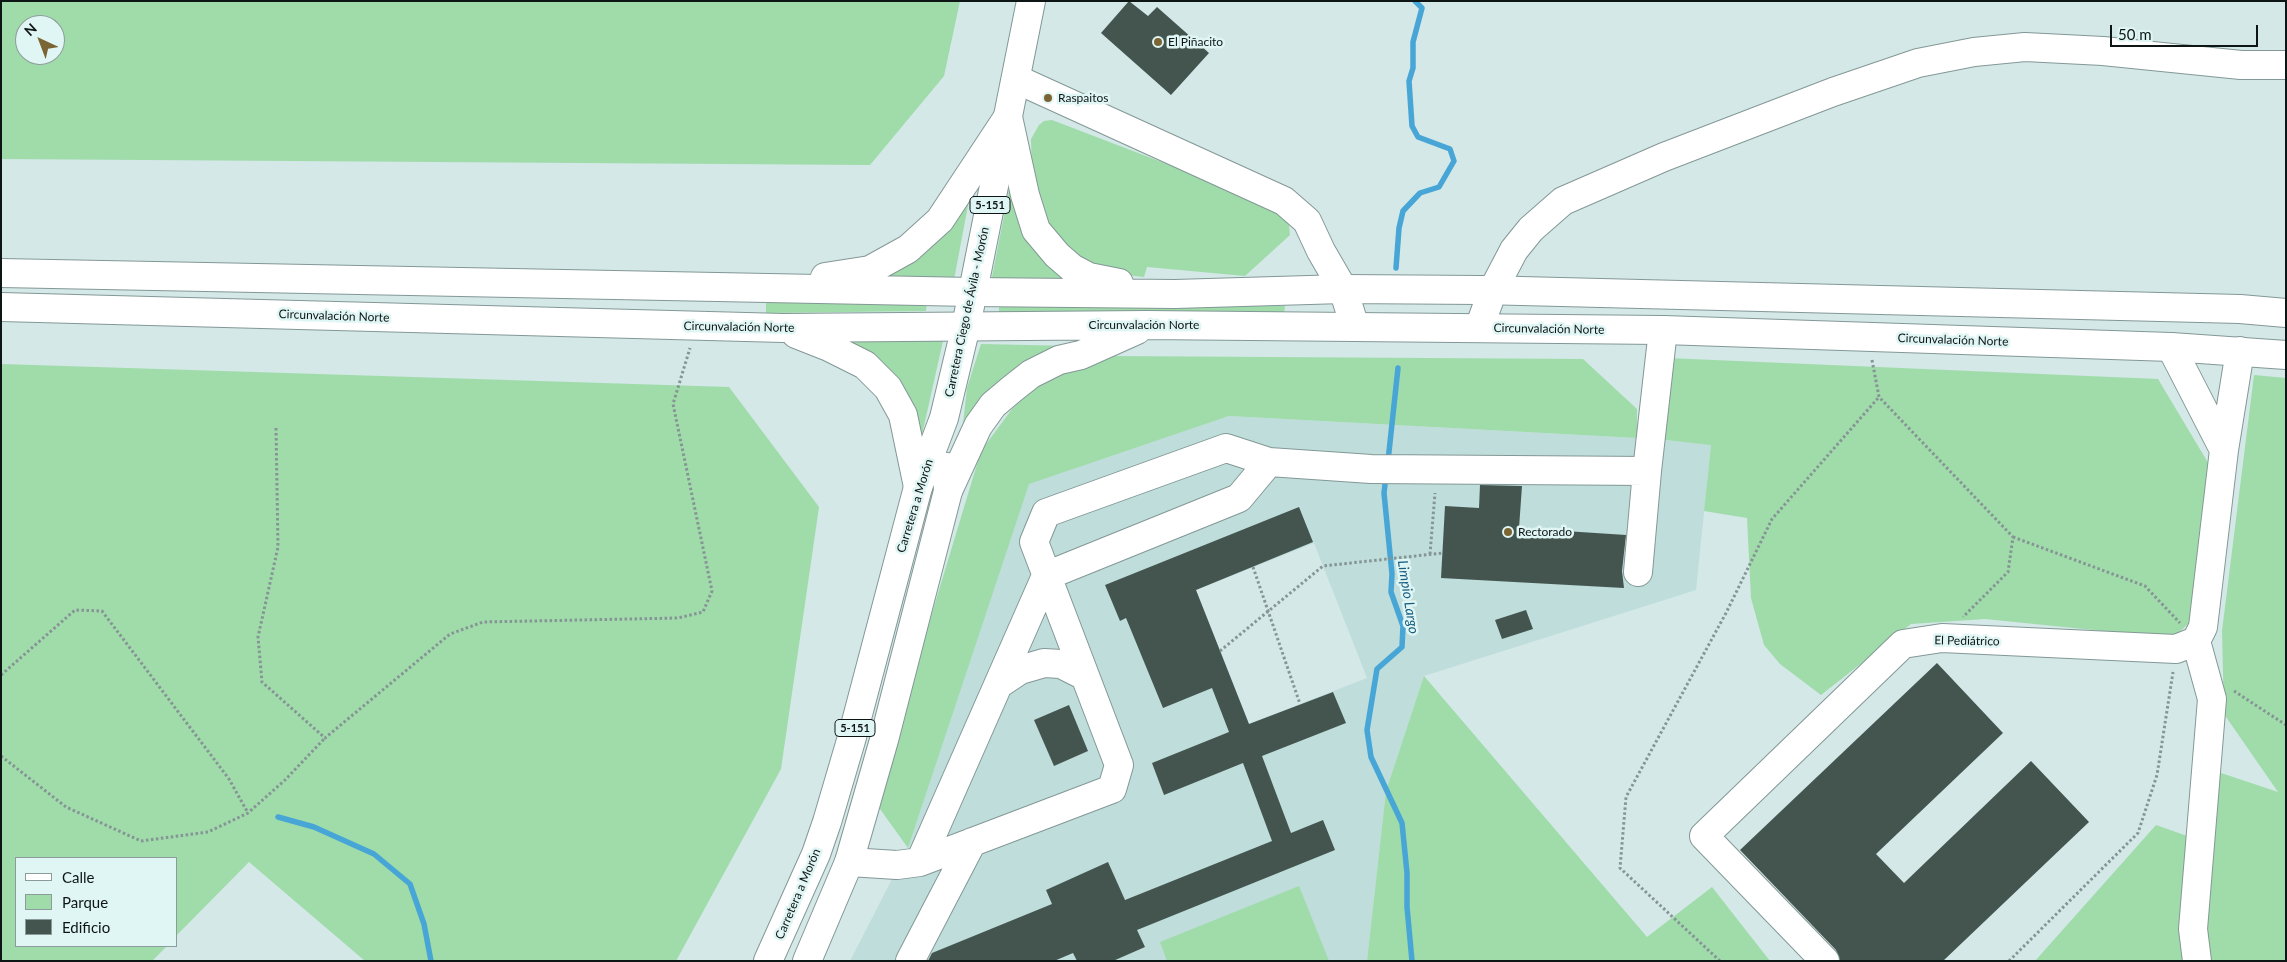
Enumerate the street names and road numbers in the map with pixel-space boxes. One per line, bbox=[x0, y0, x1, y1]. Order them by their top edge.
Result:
road number: 5-151 bbox=[970, 196, 1010, 214]
street label: Carretera Ciego de Ávila - Morón bbox=[942, 226, 992, 398]
street label: Circunvalación Norte bbox=[278, 307, 390, 325]
street label: Circunvalación Norte bbox=[1089, 318, 1199, 332]
street label: Circunvalación Norte bbox=[683, 319, 795, 335]
street label: Circunvalación Norte bbox=[1493, 321, 1605, 337]
street label: Circunvalación Norte bbox=[1897, 331, 2009, 349]
street label: Carretera a Morón bbox=[894, 457, 936, 555]
street label: El Pediátrico bbox=[1934, 633, 2000, 649]
road number: 5-151 bbox=[835, 720, 875, 736]
street label: Carretera a Morón bbox=[772, 846, 824, 942]

